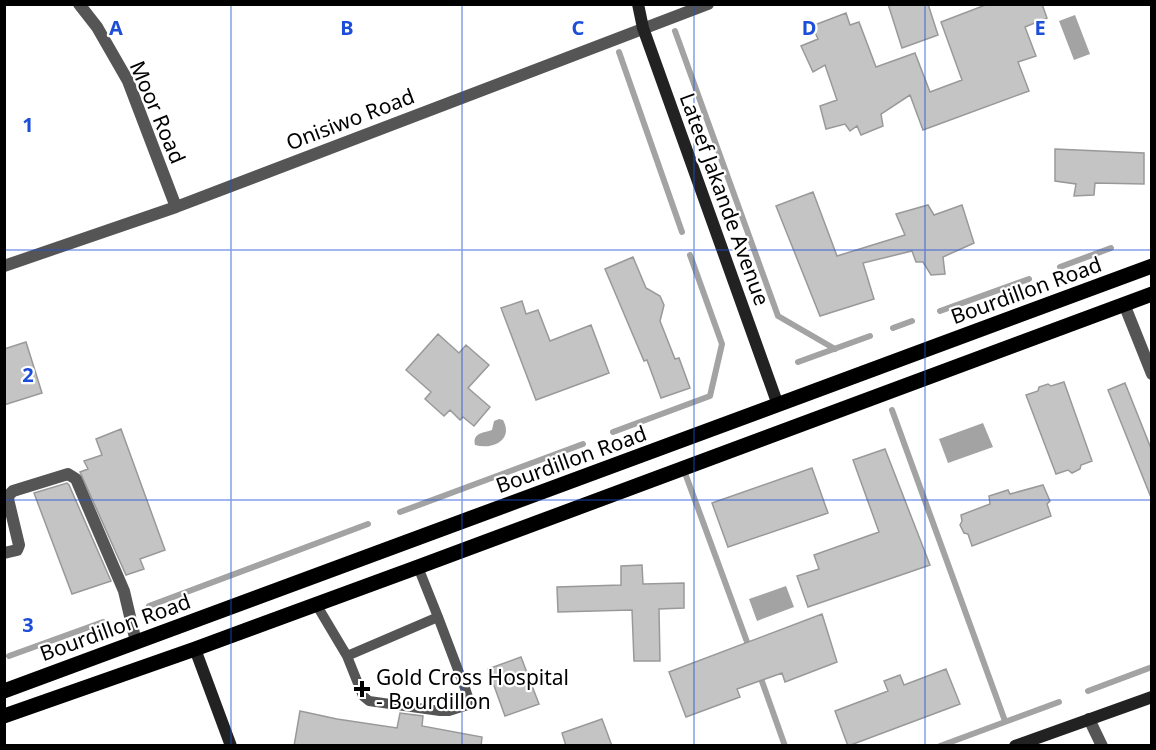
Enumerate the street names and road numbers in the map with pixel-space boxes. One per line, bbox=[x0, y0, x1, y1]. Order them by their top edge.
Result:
street label: Moor Road bbox=[124, 56, 192, 168]
street label: Onisiwo Road bbox=[282, 82, 418, 156]
street label: Lateef Jakande Avenue bbox=[674, 89, 776, 309]
street label: Bourdillon Road bbox=[947, 250, 1105, 330]
street label: Bourdillon Road bbox=[492, 419, 650, 499]
street label: Bourdillon Road bbox=[36, 587, 194, 667]

